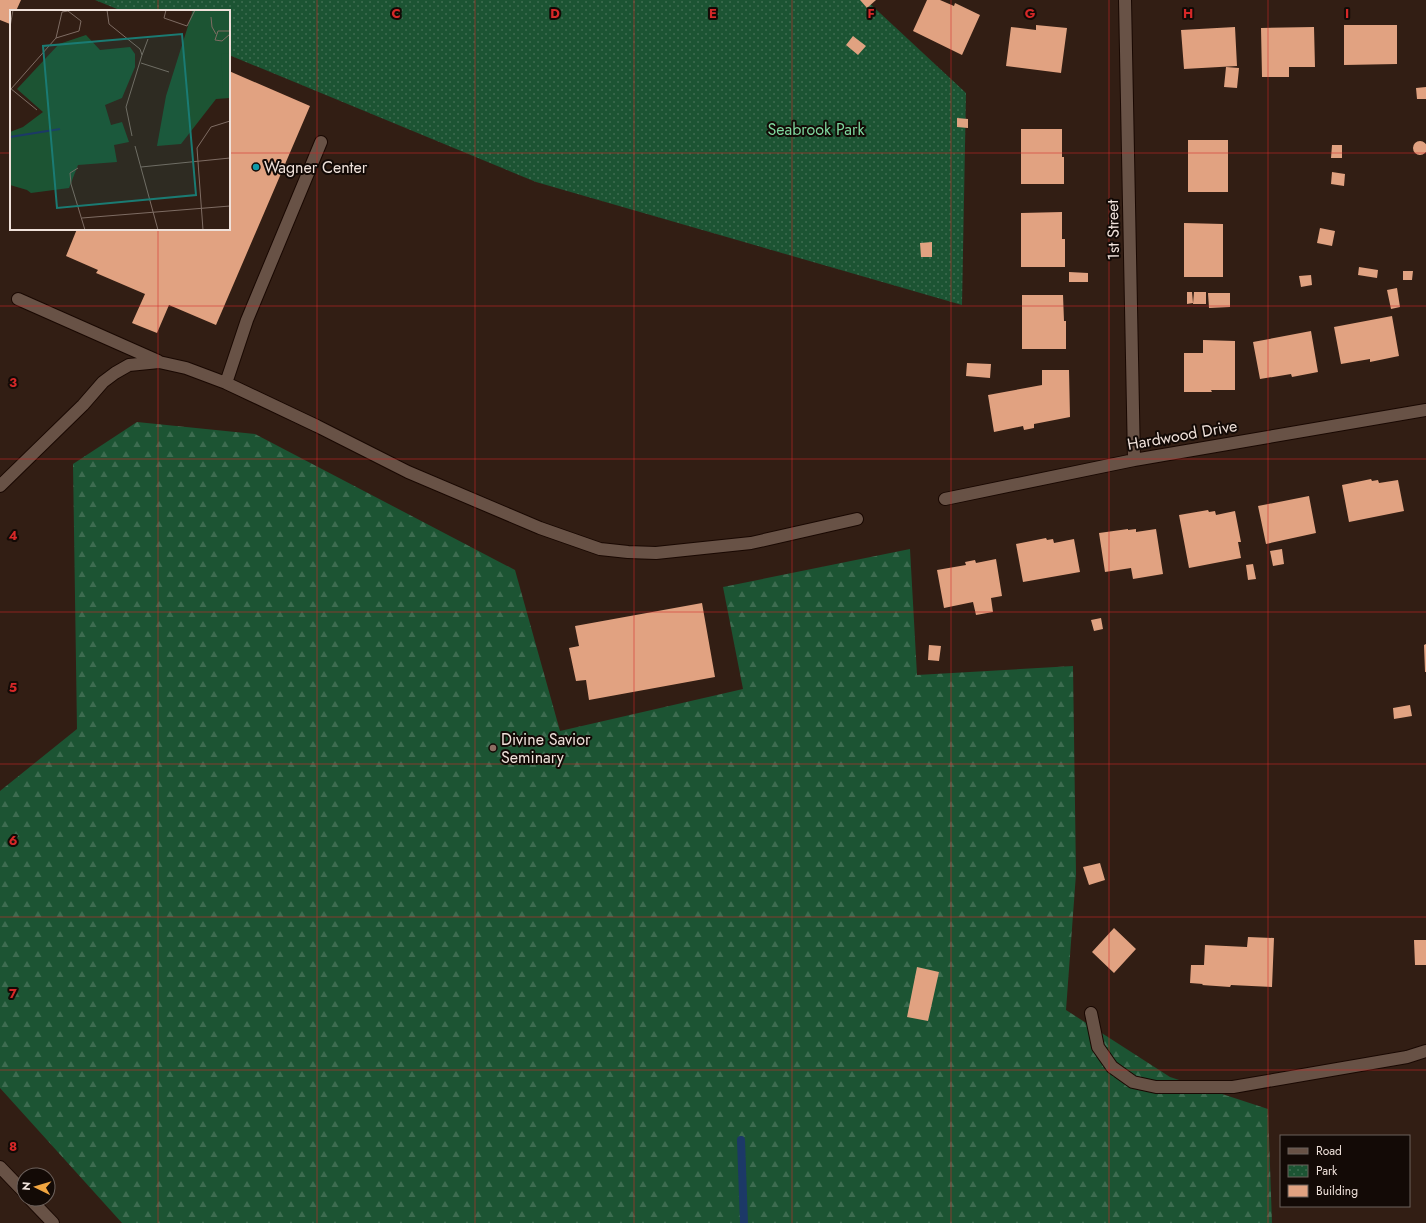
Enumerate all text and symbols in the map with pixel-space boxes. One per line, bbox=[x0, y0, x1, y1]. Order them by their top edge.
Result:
text: C bbox=[391, 4, 401, 23]
text: D bbox=[550, 4, 560, 23]
text: E bbox=[709, 4, 717, 23]
text: F bbox=[867, 4, 875, 23]
text: G bbox=[1025, 4, 1036, 23]
text: H bbox=[1183, 4, 1193, 23]
text: I bbox=[1345, 4, 1349, 23]
inset map bbox=[10, 10, 230, 230]
park label: Seabrook Park bbox=[768, 118, 865, 141]
place label: Wagner Center bbox=[264, 156, 368, 179]
marker: Wagner Center bbox=[251, 162, 261, 172]
street label: 1st Street bbox=[1101, 199, 1125, 260]
text: 3 bbox=[9, 373, 17, 392]
street label: Hardwood Drive bbox=[1125, 414, 1239, 456]
text: 4 bbox=[8, 526, 18, 545]
text: 5 bbox=[9, 678, 17, 697]
place label: Divine Savior Seminary bbox=[501, 728, 591, 769]
marker: Divine Savior Seminary bbox=[488, 743, 498, 753]
text: 6 bbox=[9, 831, 18, 850]
text: 7 bbox=[9, 984, 17, 1003]
legend bbox=[1280, 1135, 1410, 1207]
text: 8 bbox=[9, 1137, 17, 1156]
text: Road bbox=[1316, 1142, 1342, 1160]
text: Park bbox=[1316, 1162, 1338, 1180]
north arrow bbox=[16, 1167, 56, 1207]
text: N bbox=[18, 1181, 34, 1191]
text: Building bbox=[1316, 1182, 1358, 1200]

